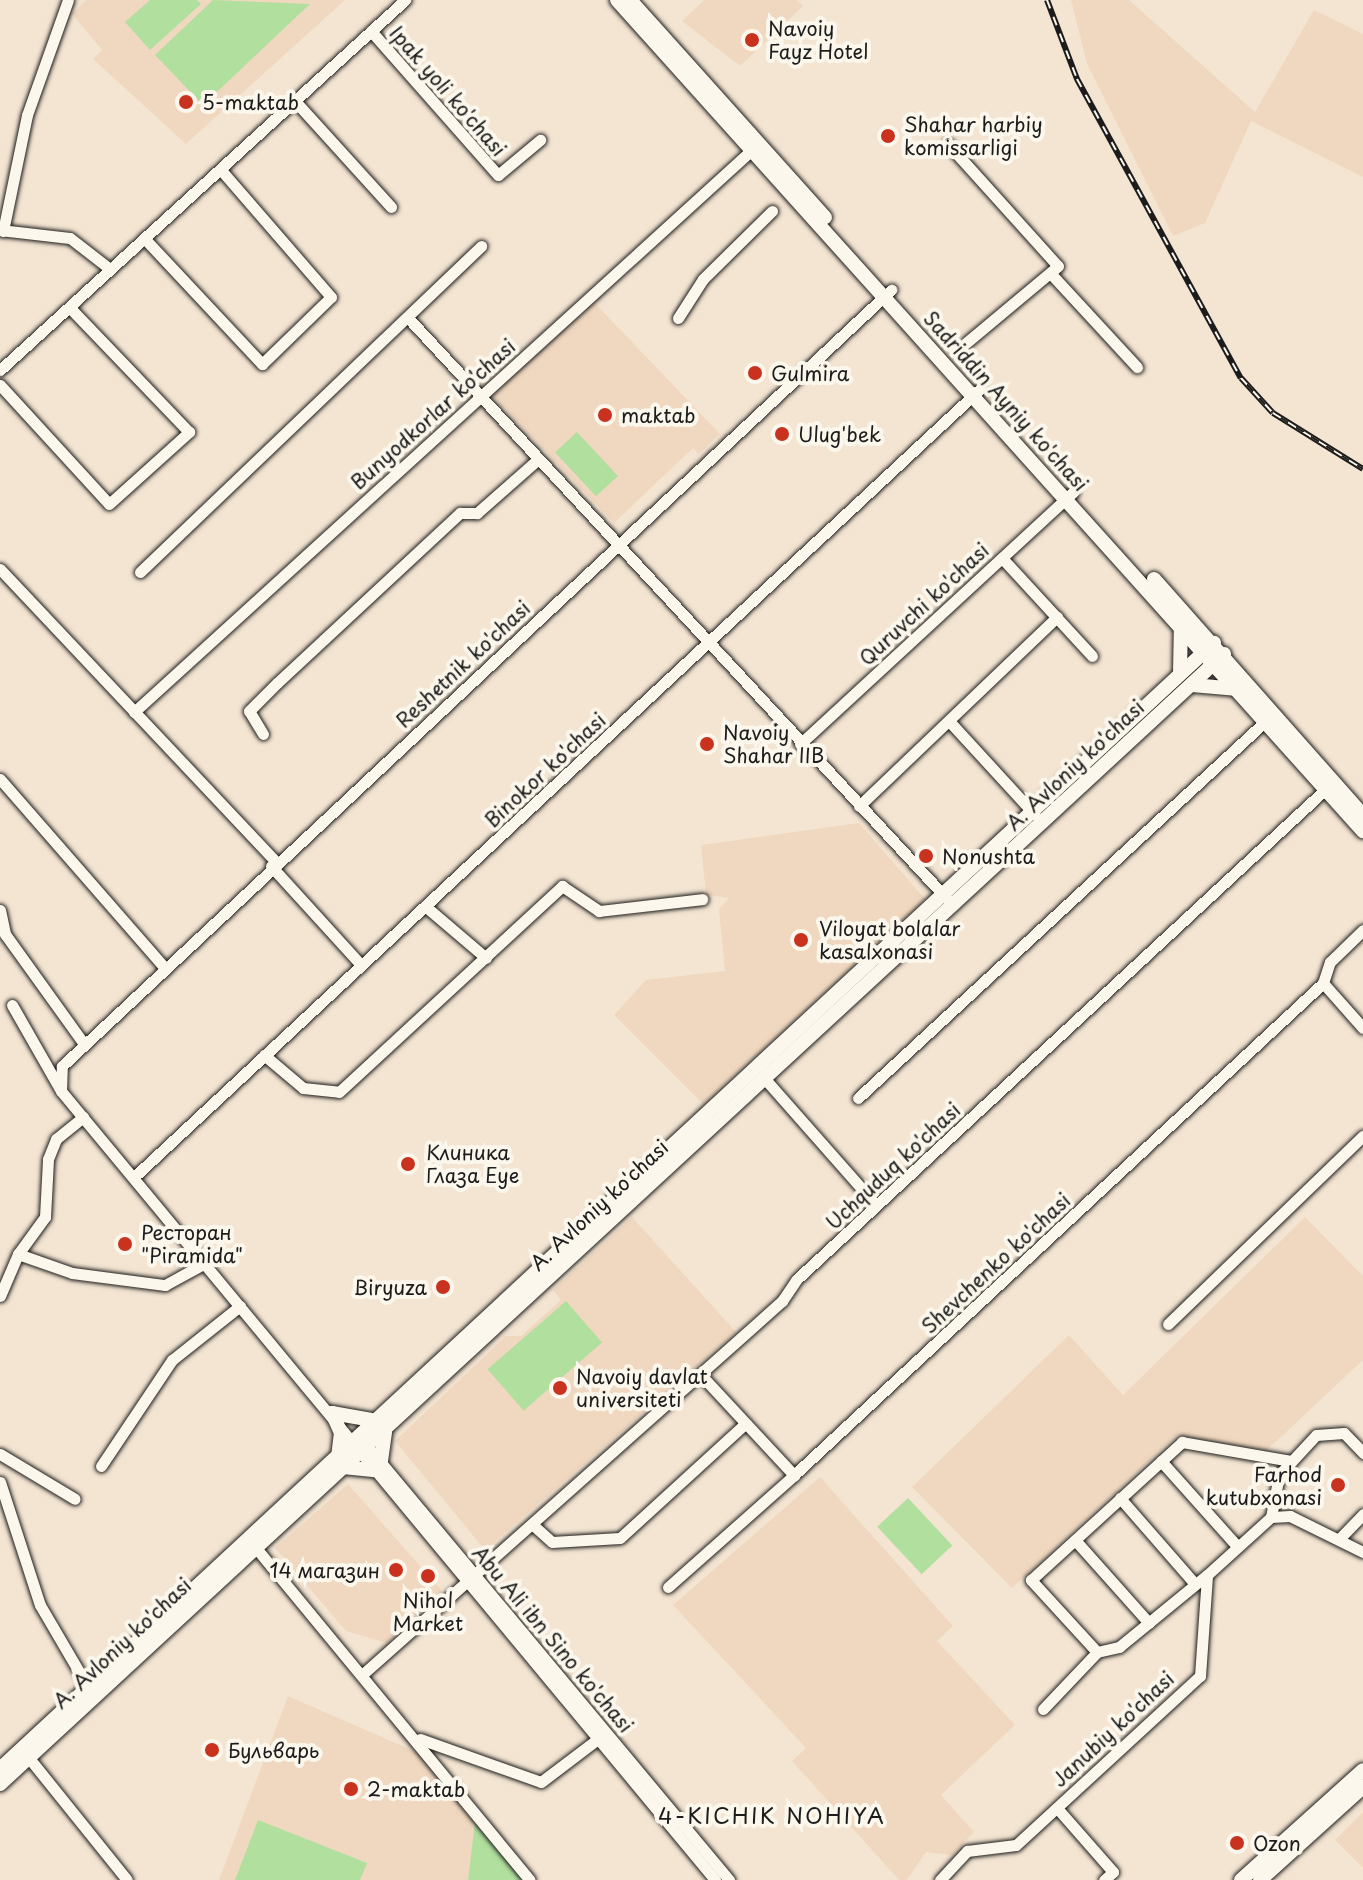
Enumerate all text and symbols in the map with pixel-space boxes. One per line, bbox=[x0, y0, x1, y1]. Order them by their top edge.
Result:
place label: Navoiy Fayz Hotel bbox=[768, 16, 870, 63]
street label: Ipak yoli ko'chasi bbox=[385, 21, 511, 161]
marker: Navoiy Fayz Hotel bbox=[743, 31, 761, 49]
place label: 5-maktab bbox=[202, 90, 299, 114]
marker: 5-maktab bbox=[177, 93, 195, 111]
place label: Shahar harbiy komissarligi bbox=[904, 112, 1042, 159]
marker: Shahar harbiy komissarligi bbox=[879, 127, 897, 145]
street label: Sadriddin Ayniy ko'chasi bbox=[919, 306, 1093, 496]
street label: Bunyodkorlar ko'chasi bbox=[346, 334, 520, 494]
place label: Gulmira bbox=[771, 361, 849, 385]
marker: Gulmira bbox=[746, 364, 764, 382]
place label: maktab bbox=[621, 403, 696, 427]
marker: maktab bbox=[596, 406, 614, 424]
place label: Ulug'bek bbox=[798, 422, 881, 446]
marker: Ulug'bek bbox=[773, 425, 791, 443]
street label: Quruvchi ko'chasi bbox=[854, 538, 994, 670]
street label: Reshetnik ko'chasi bbox=[391, 596, 535, 732]
street label: A. Avloniy ko'chasi bbox=[1001, 695, 1149, 835]
street label: Binokor ko'chasi bbox=[479, 707, 611, 833]
place label: Navoiy Shahar IIB bbox=[723, 720, 825, 767]
marker: Navoiy Shahar IIB bbox=[698, 735, 716, 753]
place label: Nonushta bbox=[942, 844, 1035, 868]
marker: Nonushta bbox=[917, 847, 935, 865]
place label: Viloyat bolalar kasalxonasi bbox=[819, 916, 960, 963]
marker: Viloyat bolalar kasalxonasi bbox=[790, 929, 812, 951]
street label: Uchquduq ko'chasi bbox=[821, 1097, 965, 1235]
street label: A. Avloniy ko'chasi bbox=[525, 1135, 673, 1275]
place label: Клиника Глаза Eye bbox=[426, 1140, 520, 1187]
marker: Клиника Глаза Eye bbox=[397, 1153, 419, 1175]
street label: Shevchenko ko'chasi bbox=[917, 1188, 1075, 1338]
place label: Ресторан "Piramida" bbox=[141, 1220, 243, 1267]
marker: Ресторан "Piramida" bbox=[116, 1235, 134, 1253]
place label: Biryuza bbox=[353, 1275, 427, 1299]
marker: Biryuza bbox=[434, 1278, 452, 1296]
place label: Navoiy davlat universiteti bbox=[576, 1364, 709, 1411]
marker: Navoiy davlat universiteti bbox=[551, 1379, 569, 1397]
place label: Farhod kutubxonasi bbox=[1206, 1462, 1322, 1509]
marker: Farhod kutubxonasi bbox=[1329, 1476, 1347, 1494]
street label: Abu Ali ibn Sino ko'chasi bbox=[468, 1541, 638, 1737]
place label: 14 магазин bbox=[269, 1558, 380, 1582]
marker: 14 магазин bbox=[387, 1561, 405, 1579]
marker: Nihol Market bbox=[419, 1567, 437, 1585]
street label: A. Avloniy ko'chasi bbox=[48, 1573, 196, 1713]
place label: Nihol Market bbox=[393, 1588, 463, 1635]
street label: Janubiy ko'chasi bbox=[1047, 1666, 1179, 1792]
place label: Бульварь bbox=[228, 1738, 319, 1762]
marker: Бульварь bbox=[203, 1741, 221, 1759]
place label: 2-maktab bbox=[367, 1777, 465, 1801]
marker: 2-maktab bbox=[342, 1780, 360, 1798]
district label: 4-KICHIK NOHIYA bbox=[659, 1802, 885, 1828]
place label: Ozon bbox=[1253, 1831, 1301, 1855]
marker: Ozon bbox=[1228, 1834, 1246, 1852]

